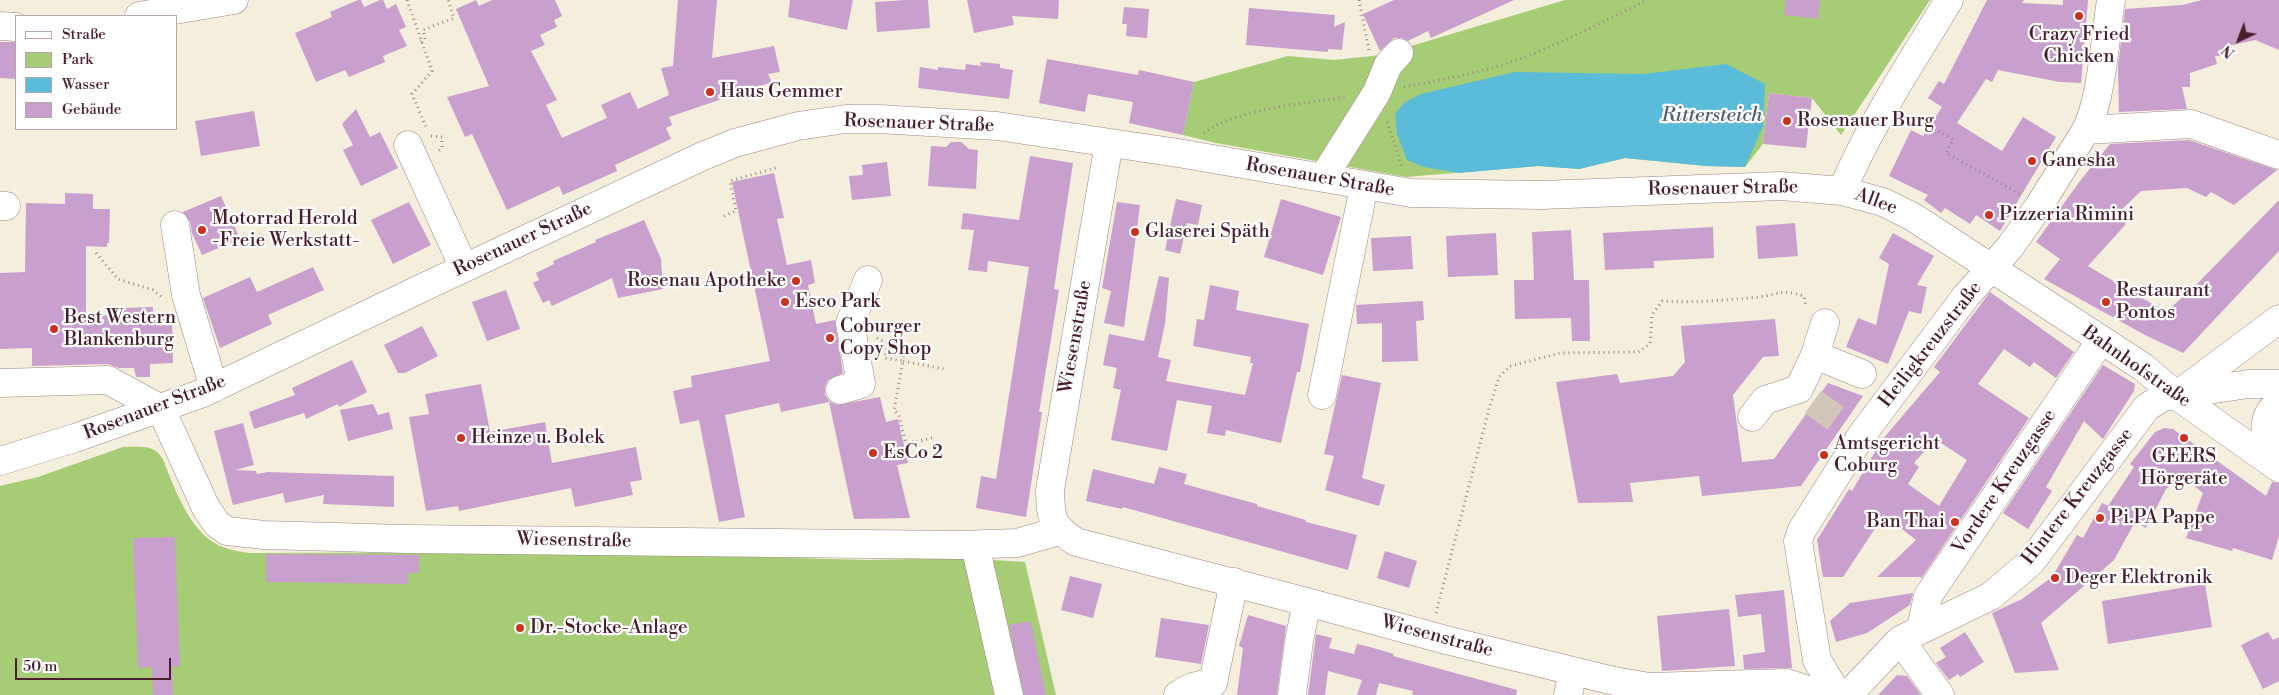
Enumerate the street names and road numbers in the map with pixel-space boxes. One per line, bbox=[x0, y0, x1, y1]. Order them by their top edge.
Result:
street label: Rosenauer Straße bbox=[843, 110, 995, 138]
street label: Rosenauer Straße bbox=[1244, 154, 1396, 202]
street label: Rosenauer Straße bbox=[1647, 176, 1799, 202]
street label: Allee bbox=[1852, 184, 1900, 220]
street label: Rosenauer Straße bbox=[450, 198, 596, 282]
street label: Heiligkreuzstraße bbox=[1875, 277, 1987, 413]
street label: Wiesenstraße bbox=[1055, 278, 1097, 396]
street label: Bahnhofstraße bbox=[2077, 321, 2195, 413]
street label: Rosenauer Straße bbox=[81, 370, 229, 446]
street label: Vordere Kreuzgasse bbox=[1948, 405, 2062, 559]
street label: Hintere Kreuzgasse bbox=[2017, 424, 2139, 570]
street label: Wiesenstraße bbox=[516, 529, 632, 553]
street label: Wiesenstraße bbox=[1379, 611, 1495, 663]

